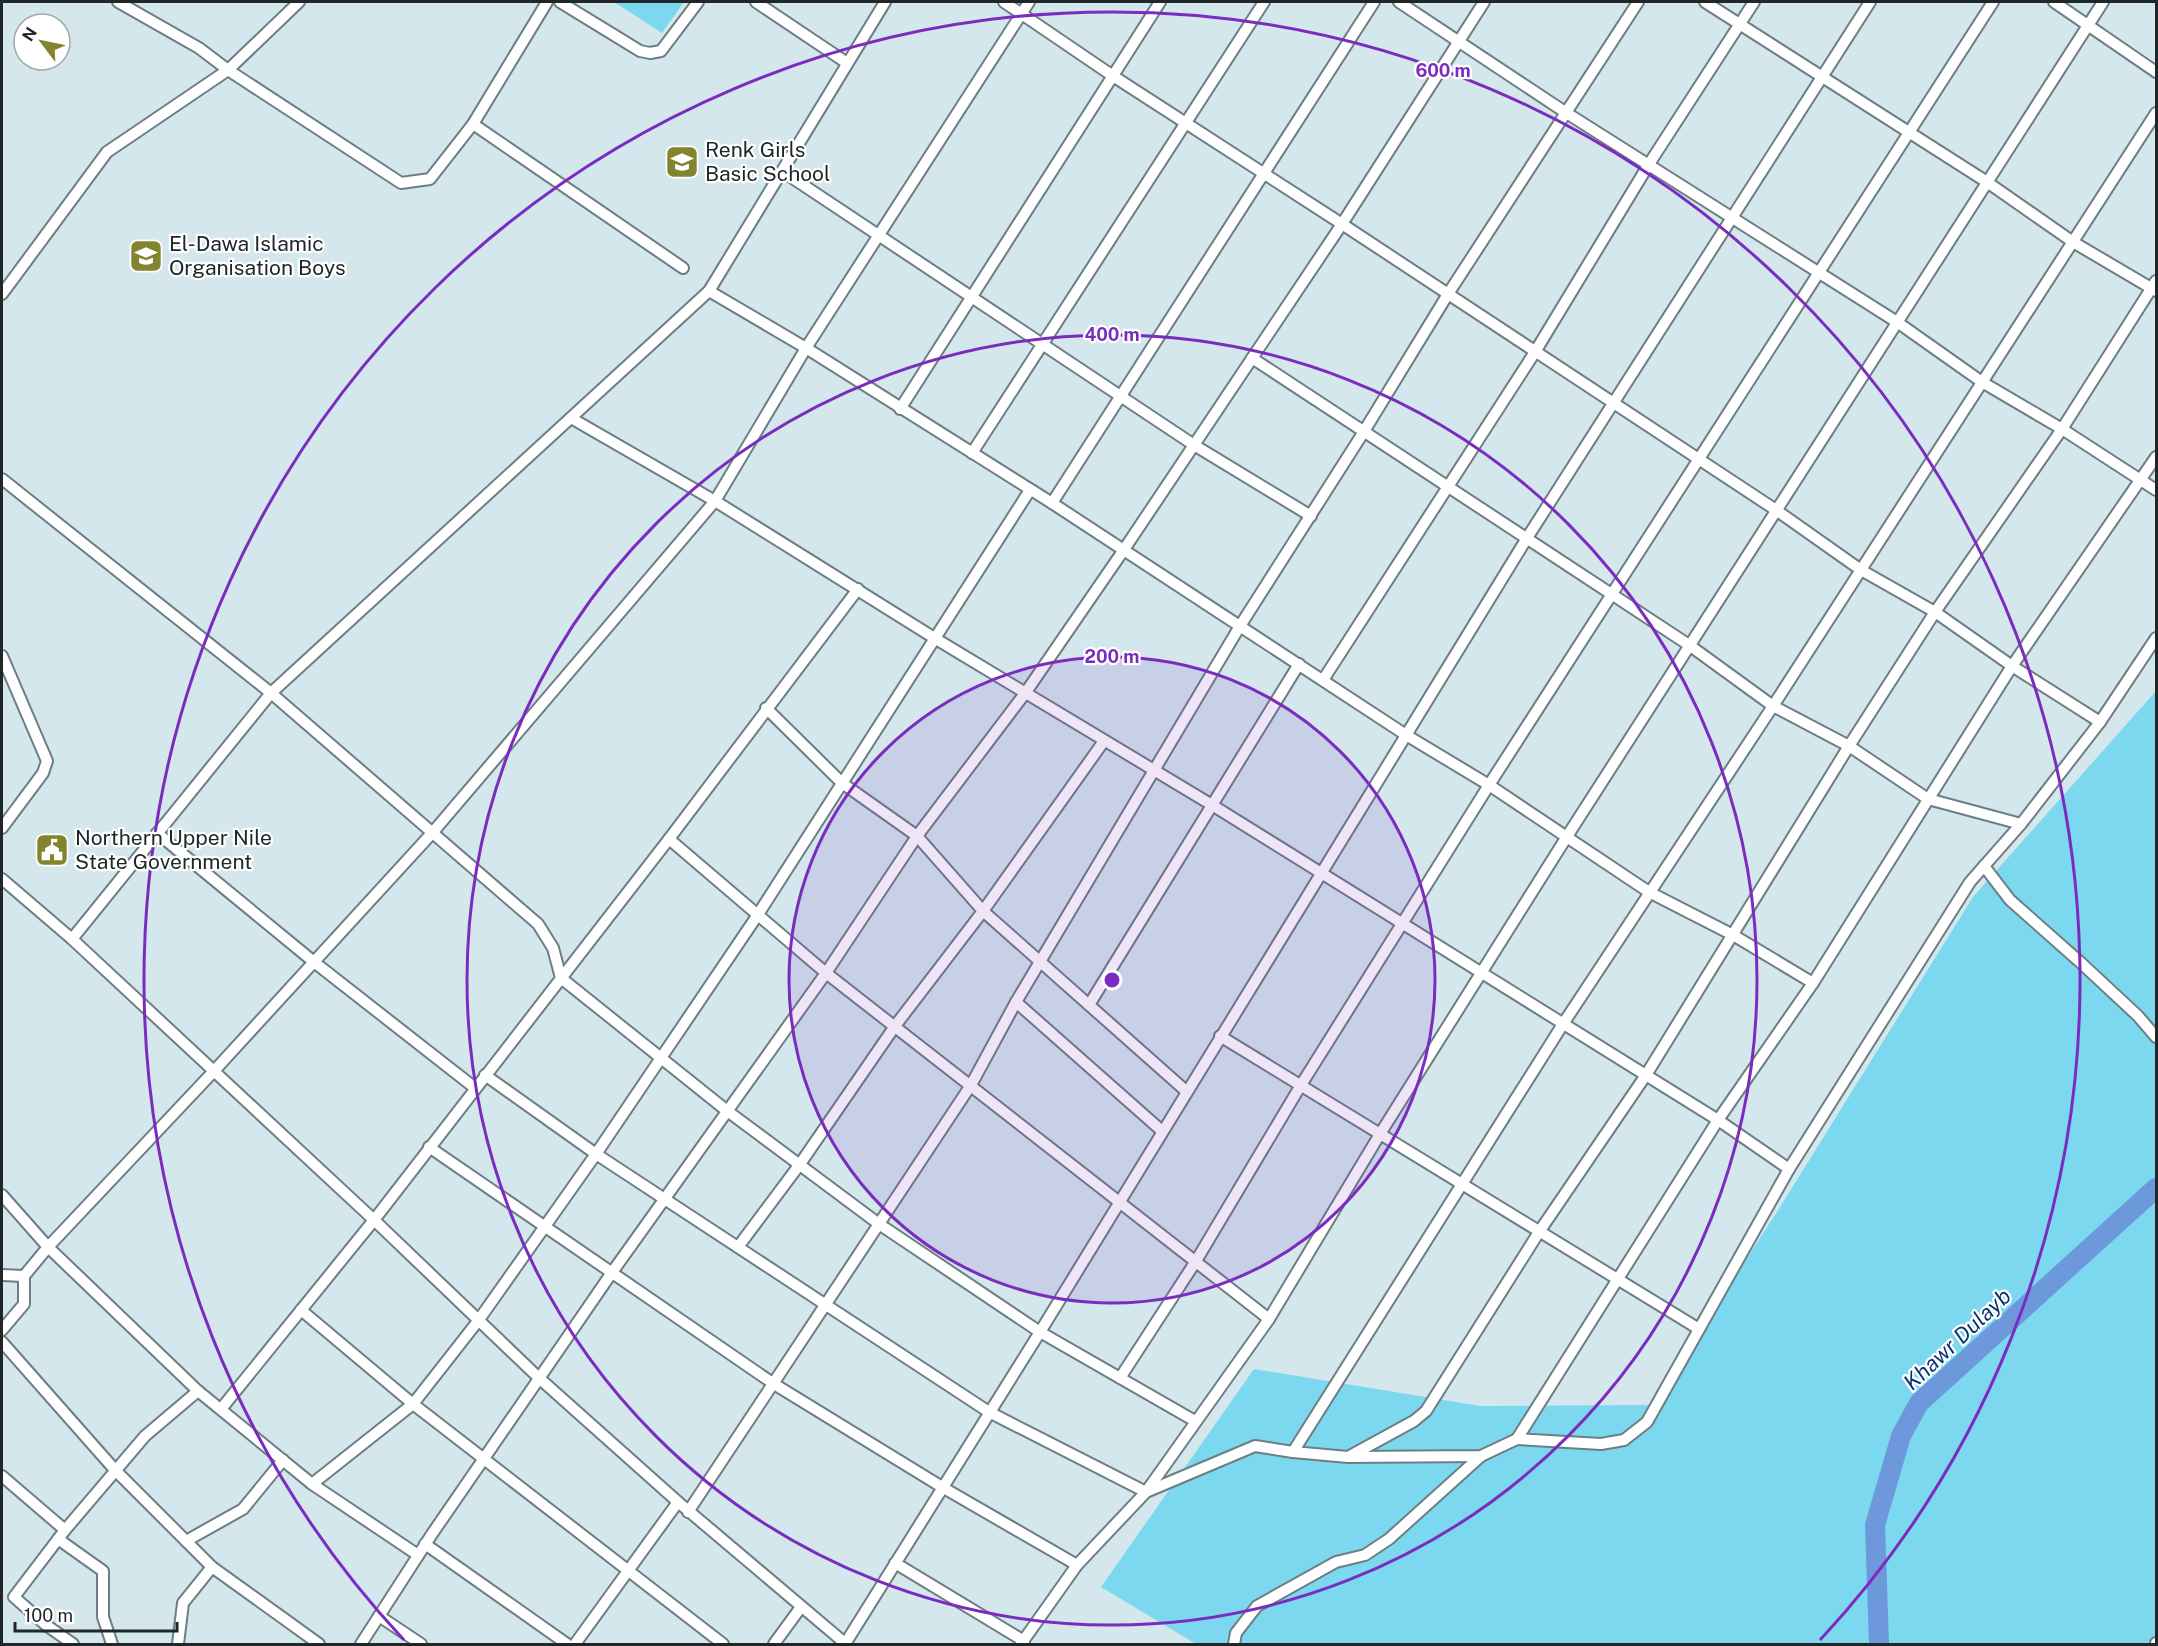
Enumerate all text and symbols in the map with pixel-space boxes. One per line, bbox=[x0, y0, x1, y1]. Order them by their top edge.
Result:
north arrow bbox=[12, 12, 72, 72]
text: N bbox=[18, 24, 41, 45]
text: 600 m bbox=[1415, 60, 1471, 81]
place label: Renk Girls Basic School bbox=[705, 137, 830, 186]
school or university icon: Renk Girls Basic School bbox=[664, 144, 700, 180]
place label: El-Dawa Islamic Organisation Boys bbox=[169, 231, 346, 280]
school or university icon: El-Dawa Islamic Organisation Boys bbox=[128, 238, 164, 274]
text: 400 m bbox=[1084, 324, 1140, 345]
text: 200 m bbox=[1085, 646, 1139, 667]
place label: Northern Upper Nile State Government bbox=[75, 825, 272, 874]
public building icon: Northern Upper Nile State Government bbox=[34, 832, 70, 868]
centre of rings bbox=[1102, 970, 1122, 990]
water label: Khawr Dulayb bbox=[1898, 1283, 2016, 1395]
scale bar bbox=[15, 1595, 177, 1633]
text: 100 m bbox=[24, 1605, 73, 1626]

